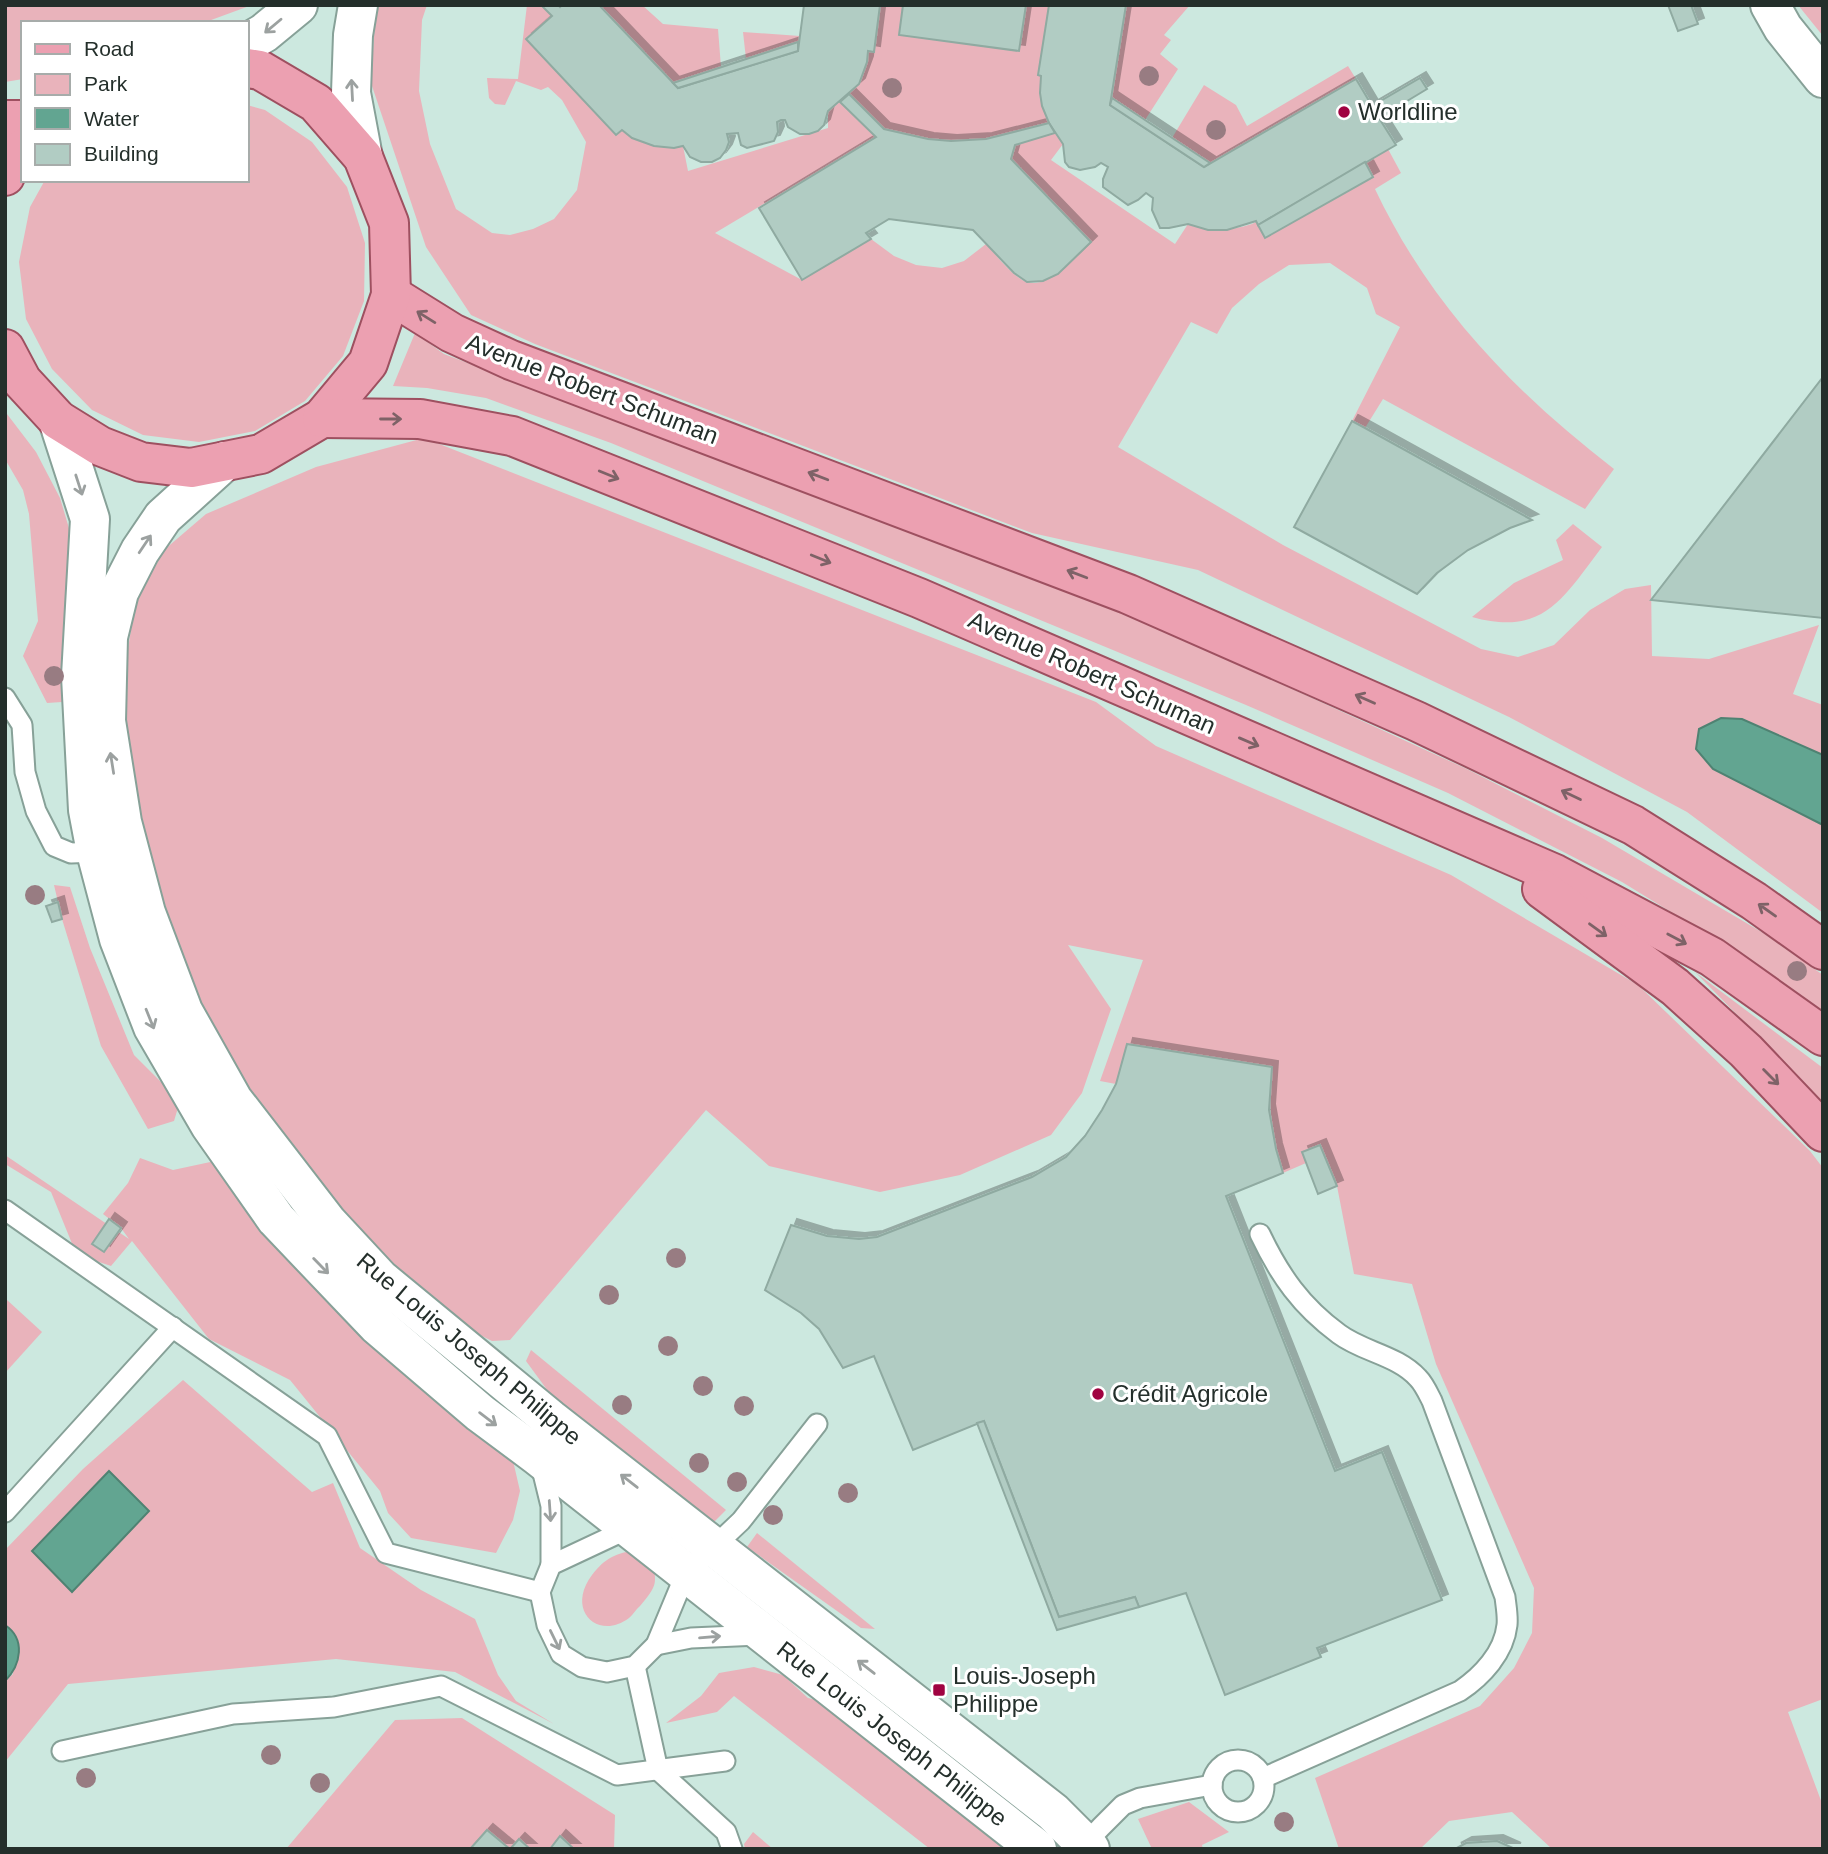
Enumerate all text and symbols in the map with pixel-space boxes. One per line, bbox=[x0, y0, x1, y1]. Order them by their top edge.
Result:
one-way arrow bbox=[265, 18, 283, 33]
legend bbox=[21, 21, 248, 182]
text: Road bbox=[84, 37, 134, 60]
text: Park bbox=[84, 72, 128, 95]
one-way arrow bbox=[346, 78, 359, 101]
place label: Worldline bbox=[1358, 98, 1458, 125]
marker: Worldline bbox=[1336, 104, 1352, 120]
text: Water bbox=[84, 107, 139, 130]
text: Building bbox=[84, 142, 159, 165]
one-way arrow bbox=[417, 310, 436, 325]
street label: Avenue Robert Schuman bbox=[462, 328, 722, 449]
one-way arrow bbox=[379, 412, 402, 426]
one-way arrow bbox=[598, 469, 620, 482]
one-way arrow bbox=[808, 469, 830, 481]
one-way arrow bbox=[73, 474, 86, 496]
one-way arrow bbox=[138, 535, 152, 554]
one-way arrow bbox=[809, 553, 831, 566]
one-way arrow bbox=[1066, 567, 1088, 579]
street label: Avenue Robert Schuman bbox=[964, 606, 1220, 739]
one-way arrow bbox=[1355, 692, 1377, 705]
one-way arrow bbox=[1238, 736, 1259, 749]
one-way arrow bbox=[105, 752, 118, 775]
one-way arrow bbox=[1561, 788, 1582, 802]
one-way arrow bbox=[1758, 903, 1777, 918]
one-way arrow bbox=[1588, 923, 1607, 938]
one-way arrow bbox=[1666, 932, 1687, 946]
one-way arrow bbox=[145, 1008, 158, 1030]
one-way arrow bbox=[1763, 1069, 1780, 1086]
street label: Rue Louis Joseph Philippe bbox=[352, 1247, 587, 1450]
one-way arrow bbox=[312, 1257, 329, 1274]
place label: Crédit Agricole bbox=[1112, 1380, 1268, 1407]
marker: Crédit Agricole bbox=[1090, 1386, 1106, 1402]
one-way arrow bbox=[479, 1411, 498, 1426]
one-way arrow bbox=[620, 1474, 639, 1489]
one-way arrow bbox=[544, 1499, 557, 1522]
one-way arrow bbox=[548, 1629, 562, 1650]
one-way arrow bbox=[699, 1630, 721, 1643]
street label: Rue Louis Joseph Philippe bbox=[772, 1635, 1013, 1832]
one-way arrow bbox=[857, 1659, 876, 1674]
place label: Louis-Joseph Philippe bbox=[953, 1662, 1096, 1717]
marker: Louis-Joseph Philippe bbox=[931, 1682, 947, 1698]

